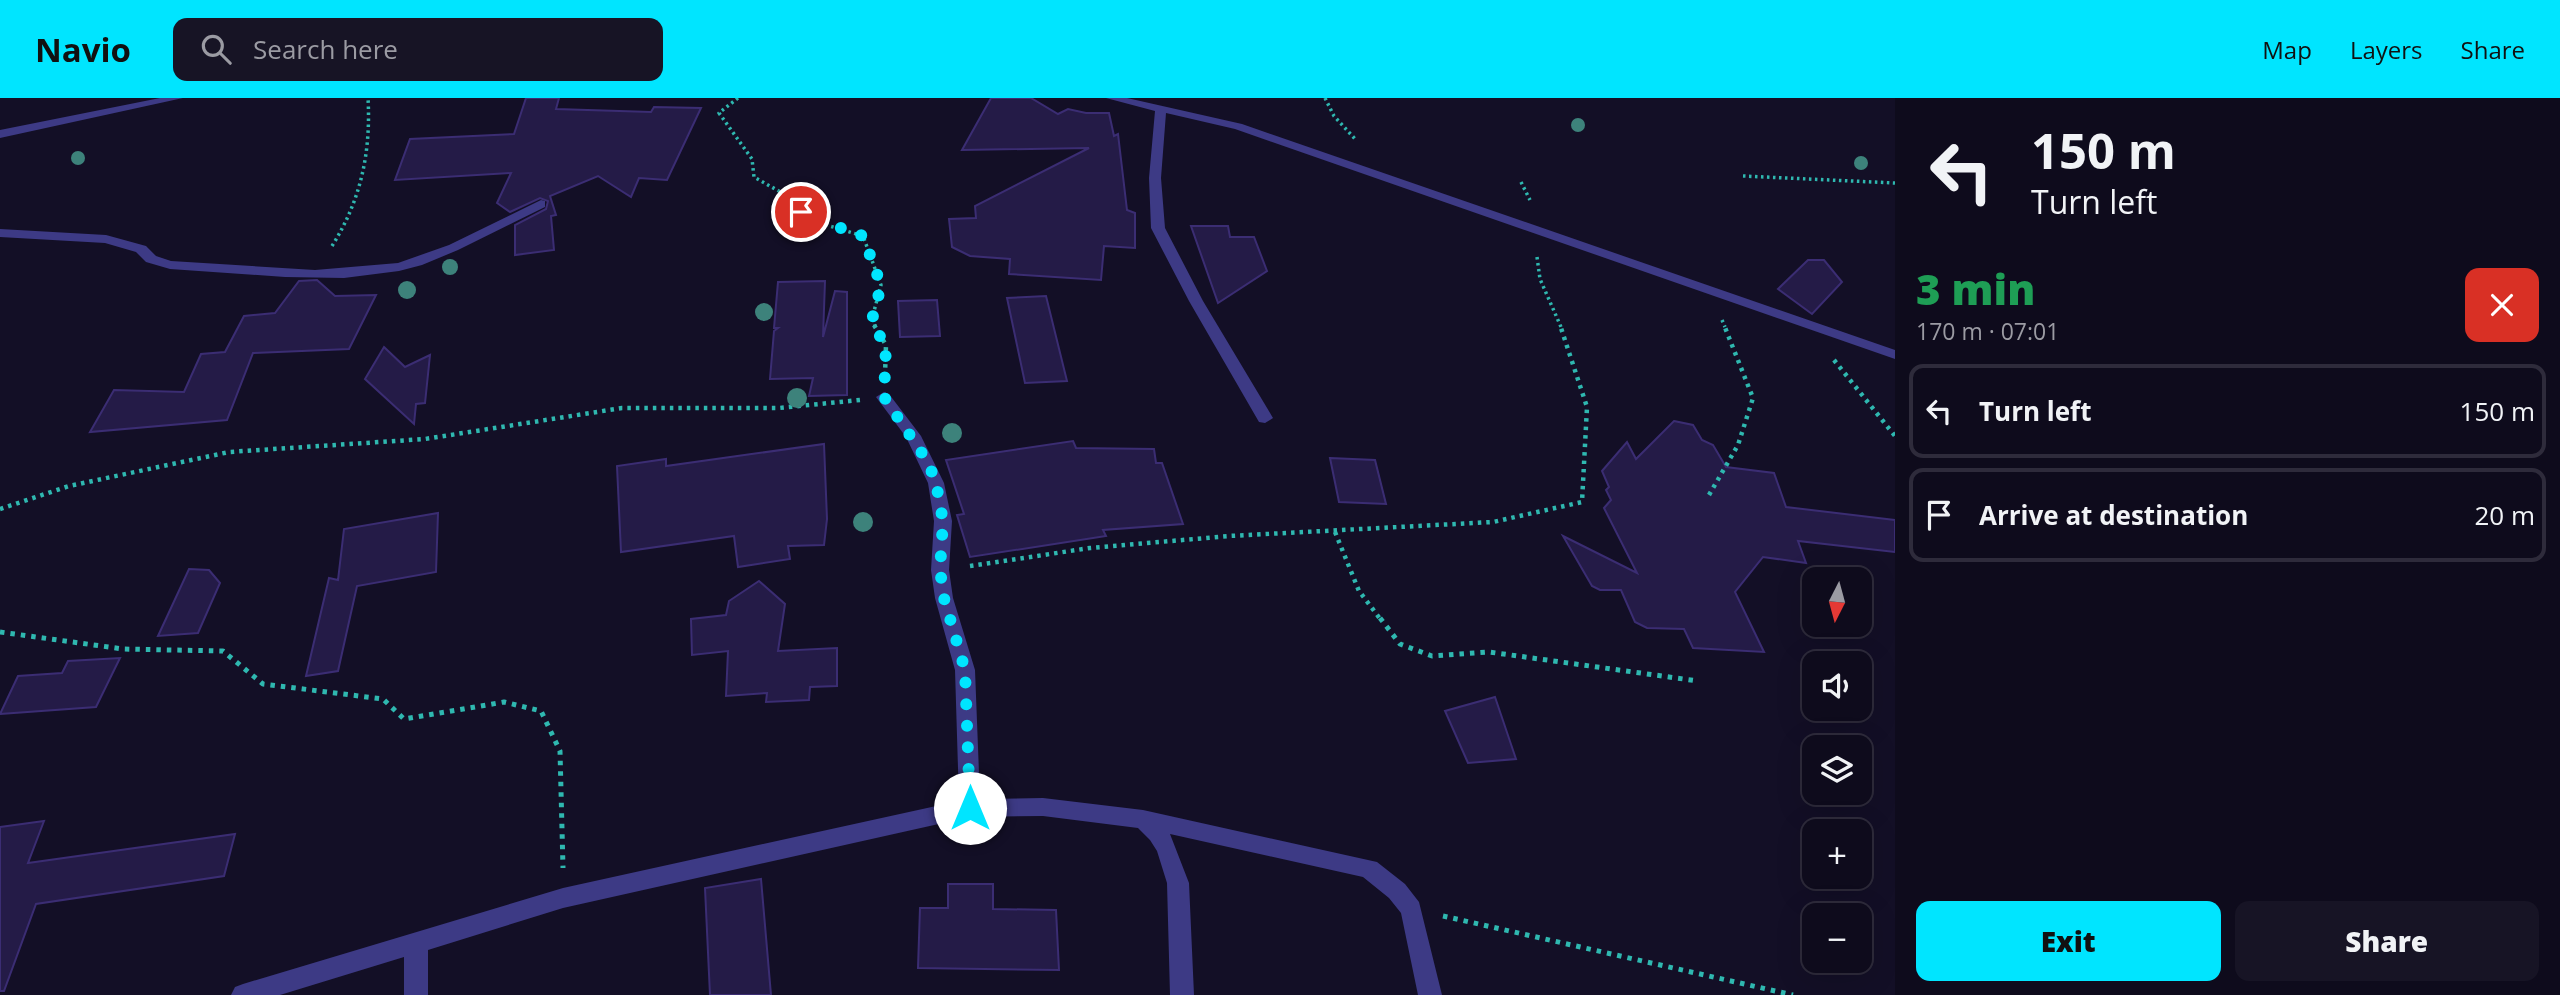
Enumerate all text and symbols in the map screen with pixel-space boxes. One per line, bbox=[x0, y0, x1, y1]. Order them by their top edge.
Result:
search box bbox=[173, 18, 663, 81]
text: Navio bbox=[35, 27, 131, 72]
icon: search bbox=[197, 30, 235, 68]
text: Search here bbox=[253, 31, 398, 67]
text: Map bbox=[2262, 33, 2312, 66]
text: Layers bbox=[2350, 33, 2423, 66]
text: Share bbox=[2461, 33, 2525, 66]
text: 150 m bbox=[2031, 117, 2176, 183]
icon: left bbox=[1916, 126, 2007, 217]
text: Turn left bbox=[2031, 180, 2157, 223]
pin bbox=[771, 182, 831, 242]
icon: arrive bbox=[782, 193, 820, 231]
text: 3 min bbox=[1916, 260, 2035, 317]
button: close bbox=[2465, 268, 2539, 342]
text: 170 m · 07:01 bbox=[1916, 315, 2059, 347]
icon: left bbox=[1920, 392, 1958, 430]
text: Turn left bbox=[1979, 393, 2091, 429]
text: 150 m bbox=[2460, 393, 2535, 429]
icon: arrive bbox=[1920, 496, 1958, 534]
text: Arrive at destination bbox=[1979, 497, 2248, 533]
text: 20 m bbox=[2474, 497, 2535, 533]
north arrow bbox=[1802, 567, 1872, 637]
map controls bbox=[1802, 567, 1872, 973]
button: sound bbox=[1802, 651, 1872, 721]
button: layers bbox=[1802, 735, 1872, 805]
position arrow bbox=[933, 771, 1007, 845]
button: + bbox=[1802, 819, 1872, 889]
button: Exit bbox=[1916, 901, 2221, 981]
button: Share bbox=[2235, 901, 2539, 981]
button: − bbox=[1802, 903, 1872, 973]

